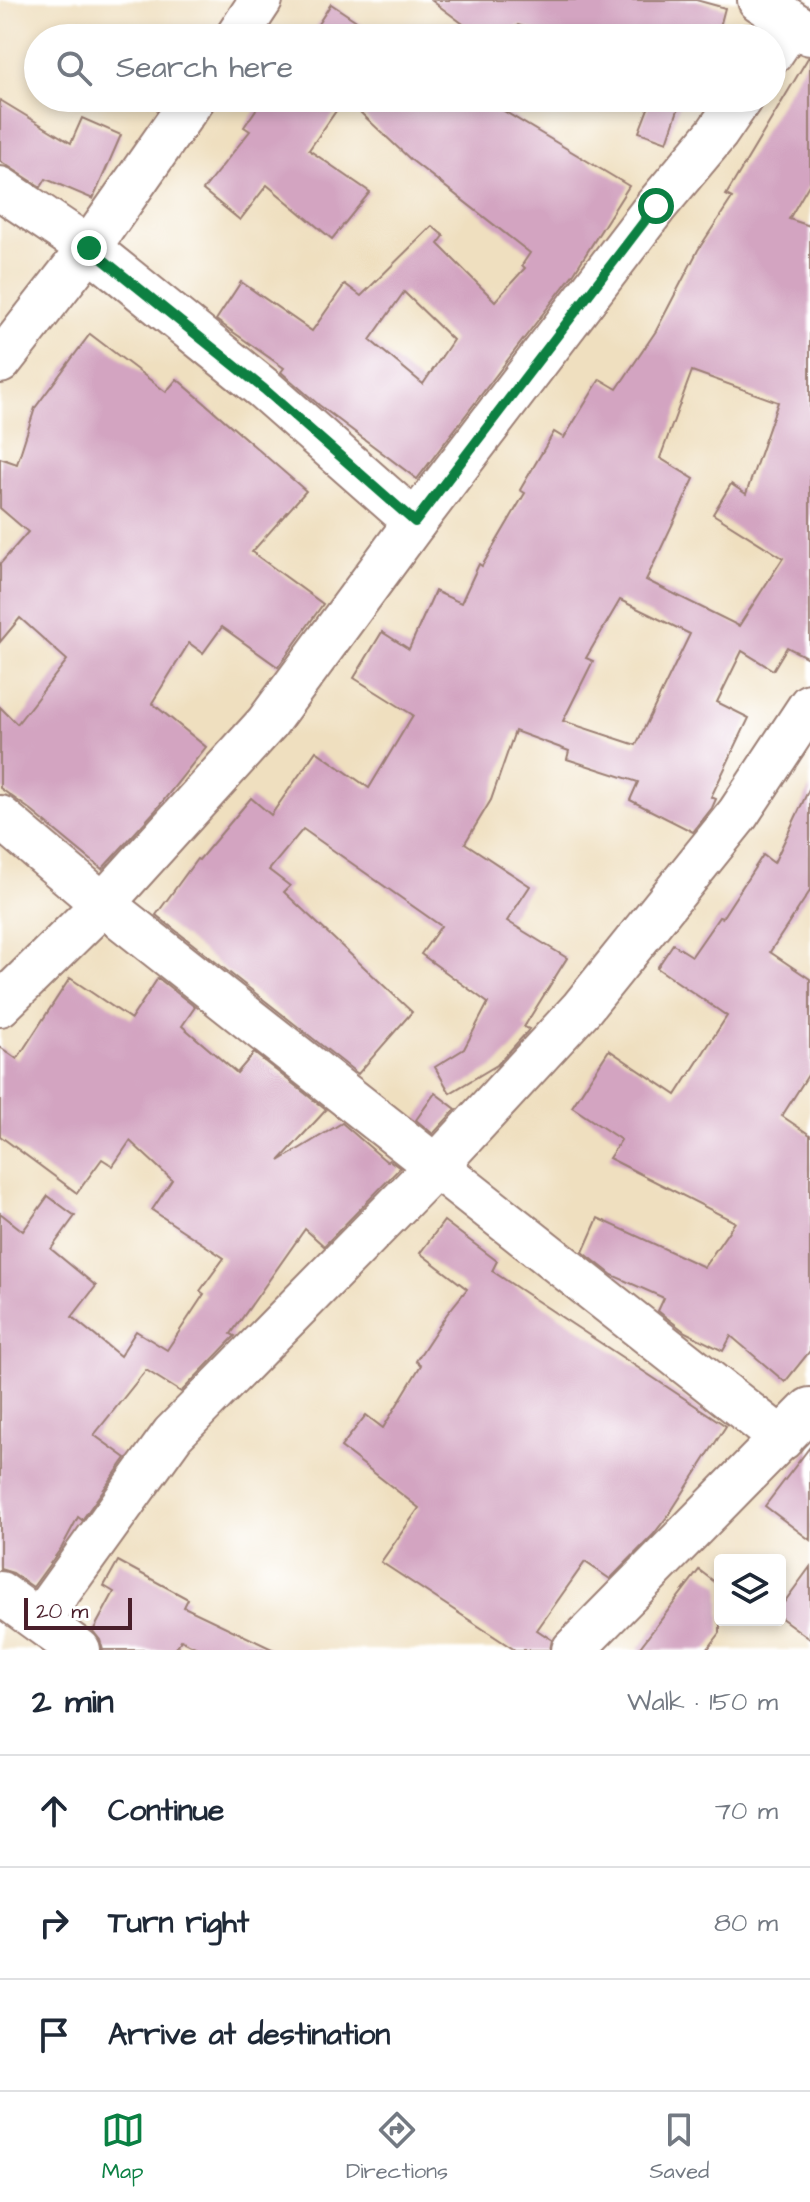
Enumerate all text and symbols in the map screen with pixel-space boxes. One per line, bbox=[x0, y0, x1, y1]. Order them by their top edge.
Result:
search box bbox=[24, 24, 786, 112]
icon: search bbox=[52, 46, 96, 90]
text: Search here bbox=[116, 47, 293, 89]
route start bbox=[638, 188, 674, 224]
route end bbox=[71, 230, 107, 266]
map controls bbox=[714, 1554, 786, 1626]
button: layers bbox=[714, 1554, 786, 1626]
scale bar bbox=[24, 1594, 132, 1630]
text: 20 m bbox=[36, 1596, 88, 1627]
text: 2 min bbox=[32, 1678, 114, 1726]
text: Walk · 150 m bbox=[627, 1684, 778, 1720]
icon: ahead bbox=[32, 1789, 76, 1833]
text: Continue bbox=[108, 1790, 224, 1832]
text: 70 m bbox=[715, 1793, 778, 1829]
icon: right bbox=[32, 1901, 76, 1945]
text: Turn right bbox=[108, 1902, 249, 1944]
text: 80 m bbox=[714, 1905, 778, 1941]
icon: arrive bbox=[32, 2013, 76, 2057]
text: Arrive at destination bbox=[108, 2014, 390, 2056]
tab: Map bbox=[101, 2108, 145, 2187]
tab: Directions bbox=[346, 2108, 448, 2187]
tab: Saved bbox=[649, 2108, 709, 2187]

